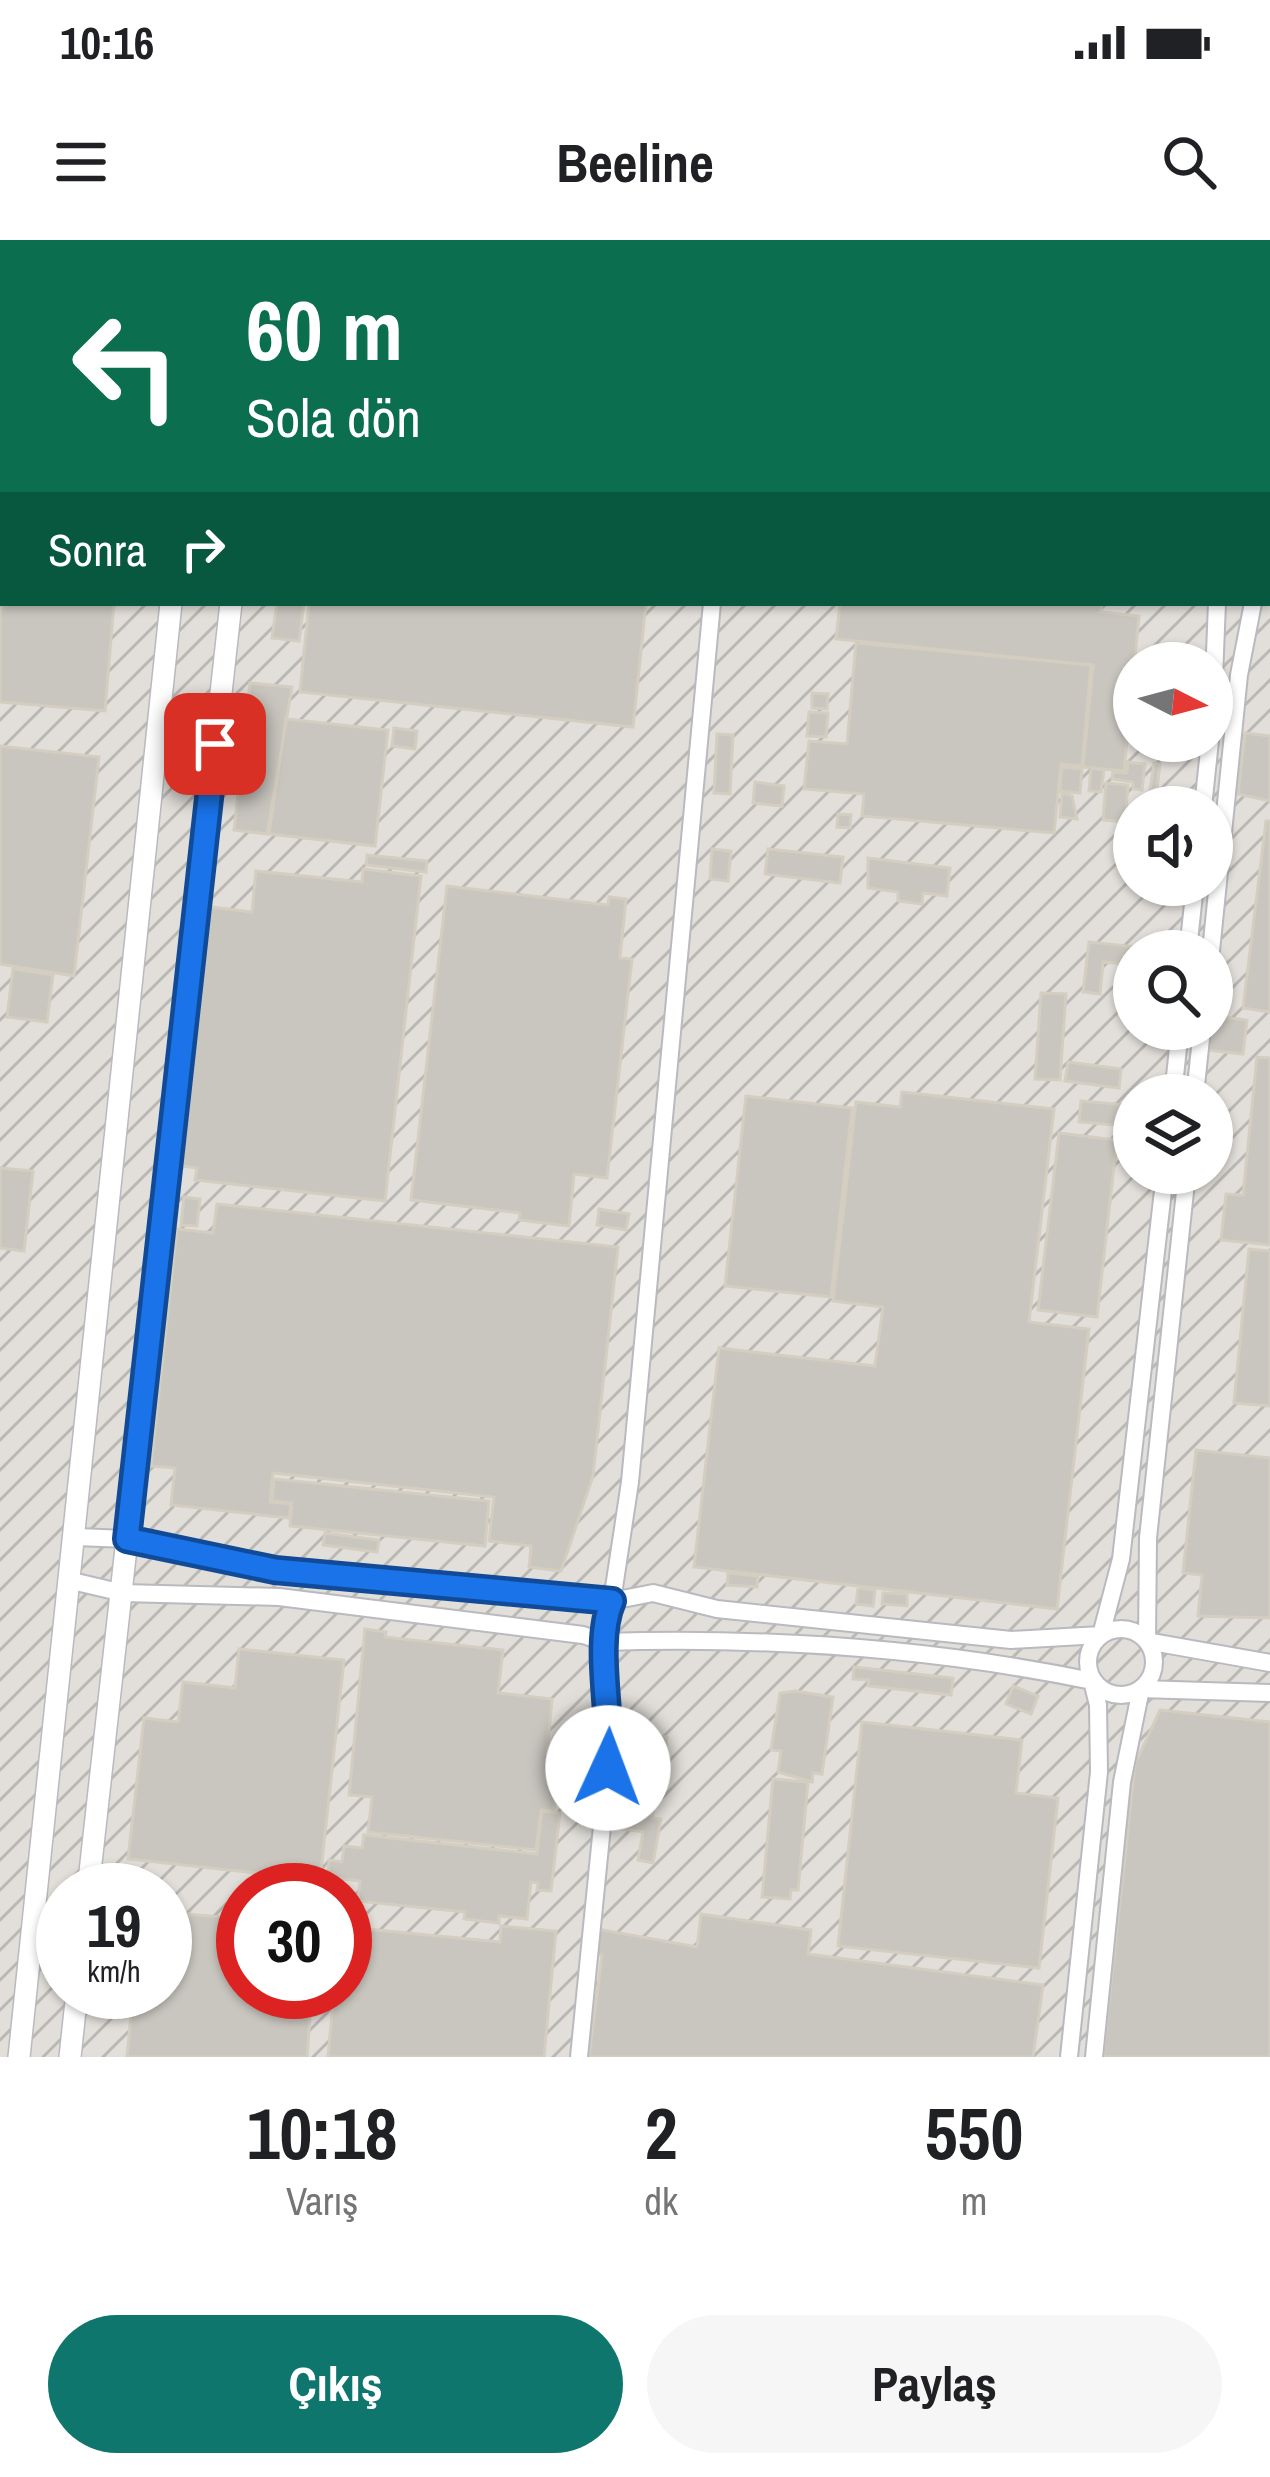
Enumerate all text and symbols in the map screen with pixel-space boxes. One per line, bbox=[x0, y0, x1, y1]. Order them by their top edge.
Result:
text: 10:16 bbox=[60, 12, 154, 73]
text: Beeline bbox=[556, 126, 714, 199]
icon: menu bbox=[48, 129, 114, 195]
icon: search bbox=[1156, 129, 1222, 195]
text: 60 m bbox=[246, 273, 403, 386]
icon: left bbox=[48, 288, 204, 444]
text: Sola dön bbox=[246, 381, 421, 454]
icon: right bbox=[170, 516, 236, 582]
text: Sonra bbox=[48, 519, 146, 580]
north arrow bbox=[1113, 642, 1233, 762]
map controls bbox=[1113, 642, 1233, 1194]
pin bbox=[164, 693, 266, 795]
icon: arrive bbox=[182, 711, 248, 777]
button: sound bbox=[1113, 786, 1233, 906]
button: search bbox=[1113, 930, 1233, 1050]
button: layers bbox=[1113, 1074, 1233, 1194]
position arrow bbox=[545, 1705, 671, 1831]
speed limit sign: 30 bbox=[216, 1863, 372, 2019]
text: 19 bbox=[87, 1885, 141, 1966]
text: km/h bbox=[87, 1951, 141, 1991]
text: 10:18 bbox=[247, 2084, 398, 2181]
text: 2 bbox=[645, 2084, 678, 2181]
text: 550 bbox=[925, 2084, 1023, 2181]
text: Varış bbox=[286, 2175, 358, 2227]
text: dk bbox=[644, 2175, 678, 2227]
text: m bbox=[961, 2175, 987, 2227]
button: Çıkış bbox=[48, 2315, 623, 2453]
button: Paylaş bbox=[647, 2315, 1222, 2453]

